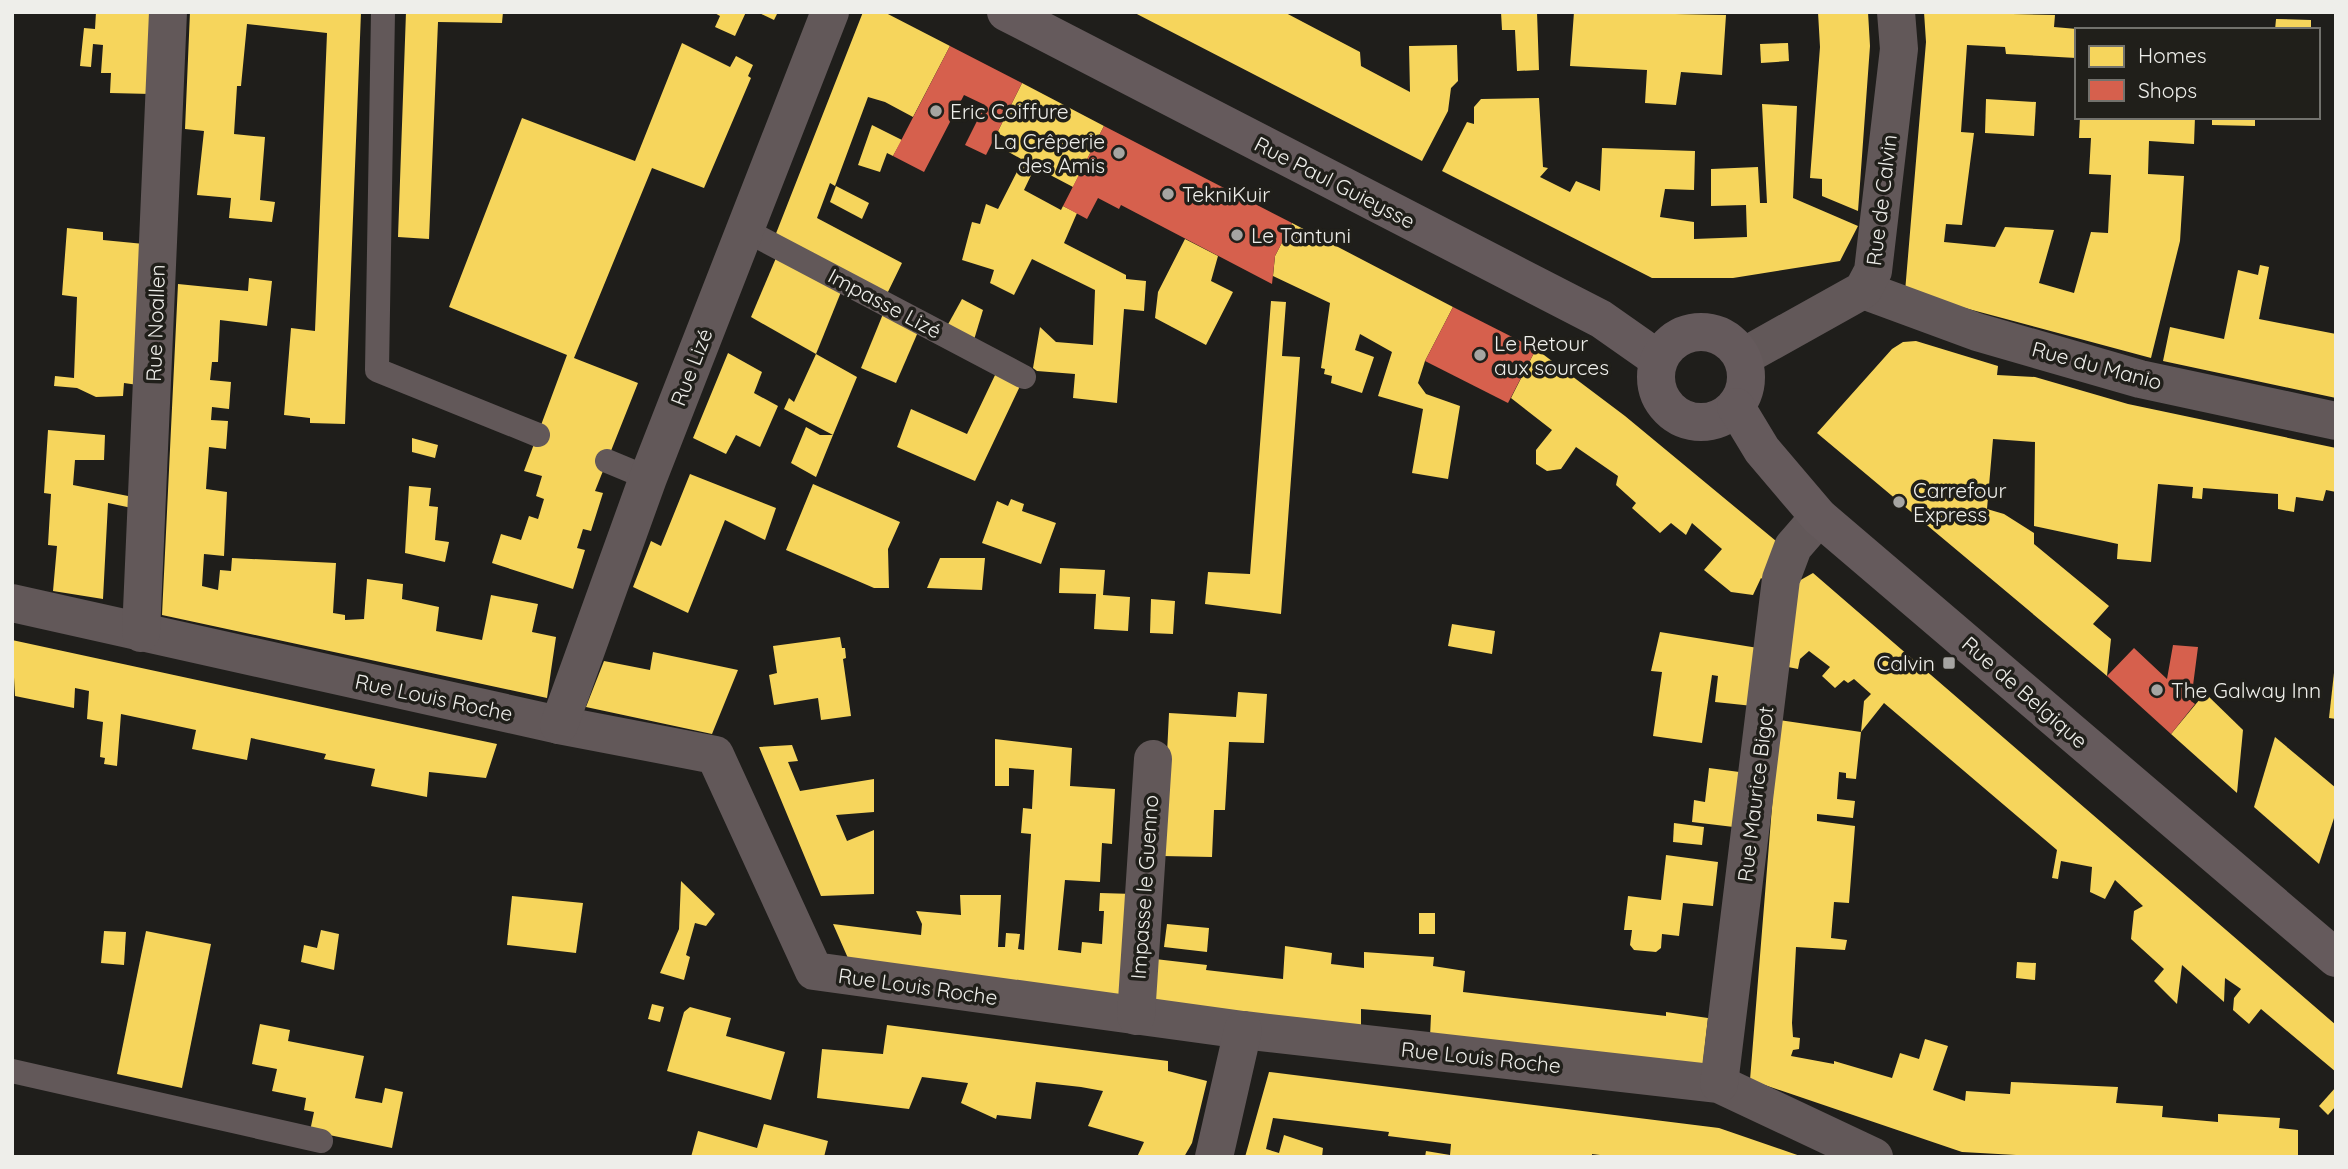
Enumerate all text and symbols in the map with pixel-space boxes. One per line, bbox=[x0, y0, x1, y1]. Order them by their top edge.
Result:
legend bbox=[2075, 28, 2320, 119]
text: Homes bbox=[2138, 42, 2207, 68]
text: Shops bbox=[2138, 77, 2197, 103]
place label: Eric Coiffure bbox=[950, 98, 1069, 124]
marker: Eric Coiffure bbox=[928, 103, 944, 119]
place label: La Crêperie des Amis bbox=[993, 128, 1105, 178]
street label: Rue Paul Guieysse bbox=[1250, 130, 1420, 234]
street label: Rue de Calvin bbox=[1860, 133, 1902, 267]
marker: La Crêperie des Amis bbox=[1111, 145, 1127, 161]
place label: TekniKuir bbox=[1182, 181, 1270, 207]
marker: TekniKuir bbox=[1160, 186, 1176, 202]
place label: Le Tantuni bbox=[1251, 222, 1351, 248]
marker: Le Tantuni bbox=[1229, 227, 1245, 243]
street label: Impasse Lizé bbox=[824, 262, 946, 344]
street label: Rue Noallen bbox=[140, 264, 170, 382]
street label: Rue Lizé bbox=[664, 325, 718, 409]
place label: Le Retour aux sources bbox=[1494, 330, 1609, 380]
street label: Rue du Manio bbox=[2029, 335, 2165, 395]
marker: Le Retour aux sources bbox=[1472, 347, 1488, 363]
place label: Carrefour Express bbox=[1913, 477, 2007, 527]
marker: Carrefour Express bbox=[1891, 494, 1907, 510]
street label: Rue de Belgique bbox=[1957, 630, 2093, 754]
place label: Calvin bbox=[1877, 650, 1935, 676]
marker: Calvin bbox=[1941, 655, 1957, 671]
street label: Rue Louis Roche bbox=[353, 668, 515, 726]
place label: The Galway Inn bbox=[2171, 677, 2321, 703]
marker: The Galway Inn bbox=[2149, 682, 2165, 698]
street label: Rue Maurice Bigot bbox=[1731, 705, 1779, 883]
street label: Impasse le Guenno bbox=[1125, 794, 1163, 980]
street label: Rue Louis Roche bbox=[837, 962, 999, 1010]
street label: Rue Louis Roche bbox=[1400, 1036, 1562, 1078]

